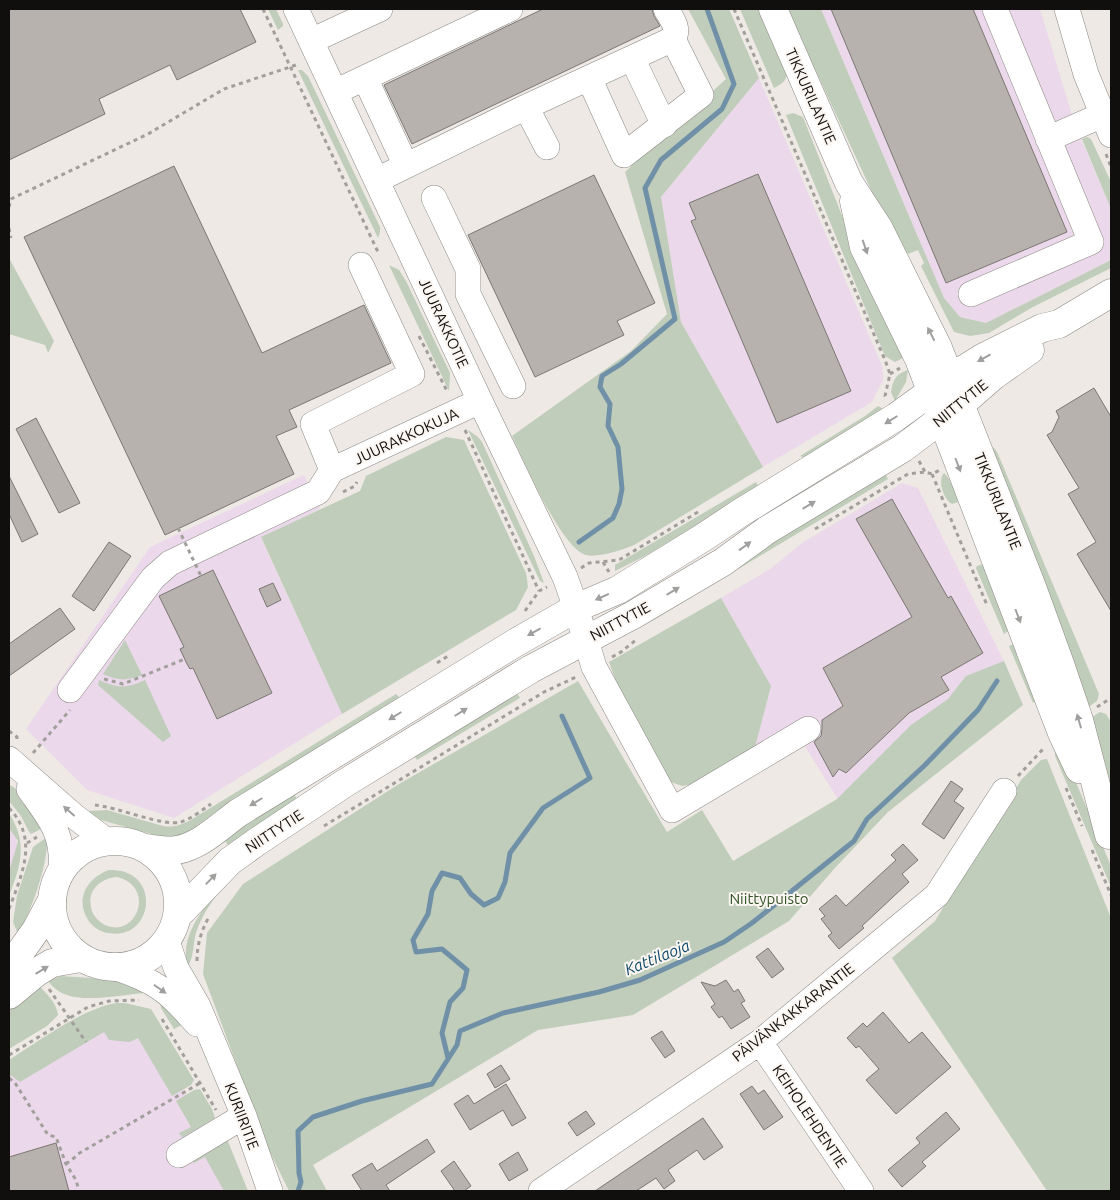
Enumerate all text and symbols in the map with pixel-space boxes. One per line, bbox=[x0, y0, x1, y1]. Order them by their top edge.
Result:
street label: TIKKURILANTIE bbox=[782, 45, 840, 147]
one-way arrow bbox=[861, 240, 869, 255]
street label: JUURAKKOTIE bbox=[416, 275, 472, 371]
one-way arrow bbox=[927, 326, 935, 341]
one-way arrow bbox=[976, 354, 991, 362]
street label: NIITTYTIE bbox=[929, 376, 991, 430]
street label: JUURAKKOKUJA bbox=[351, 404, 461, 468]
one-way arrow bbox=[884, 415, 897, 425]
street label: TIKKURILANTIE bbox=[971, 450, 1025, 552]
one-way arrow bbox=[954, 458, 962, 473]
one-way arrow bbox=[802, 500, 815, 509]
one-way arrow bbox=[738, 541, 752, 551]
one-way arrow bbox=[667, 587, 680, 596]
one-way arrow bbox=[595, 593, 609, 601]
street label: NIITTYTIE bbox=[587, 598, 653, 644]
one-way arrow bbox=[1014, 609, 1022, 624]
one-way arrow bbox=[526, 628, 541, 636]
one-way arrow bbox=[455, 707, 468, 716]
one-way arrow bbox=[388, 712, 401, 721]
one-way arrow bbox=[1074, 713, 1082, 728]
one-way arrow bbox=[250, 797, 263, 806]
one-way arrow bbox=[62, 806, 75, 817]
street label: NIITTYTIE bbox=[242, 806, 306, 856]
one-way arrow bbox=[205, 874, 217, 886]
park label: Niittypuisto bbox=[729, 890, 809, 907]
water label: Kattilaoja bbox=[622, 936, 693, 978]
street label: PÄIVÄNKAKKARANTIE bbox=[729, 959, 857, 1065]
one-way arrow bbox=[35, 965, 48, 974]
one-way arrow bbox=[153, 984, 167, 994]
street label: KEIHOLEHDENTIE bbox=[769, 1061, 851, 1171]
street label: KURIIRITIE bbox=[221, 1080, 263, 1152]

